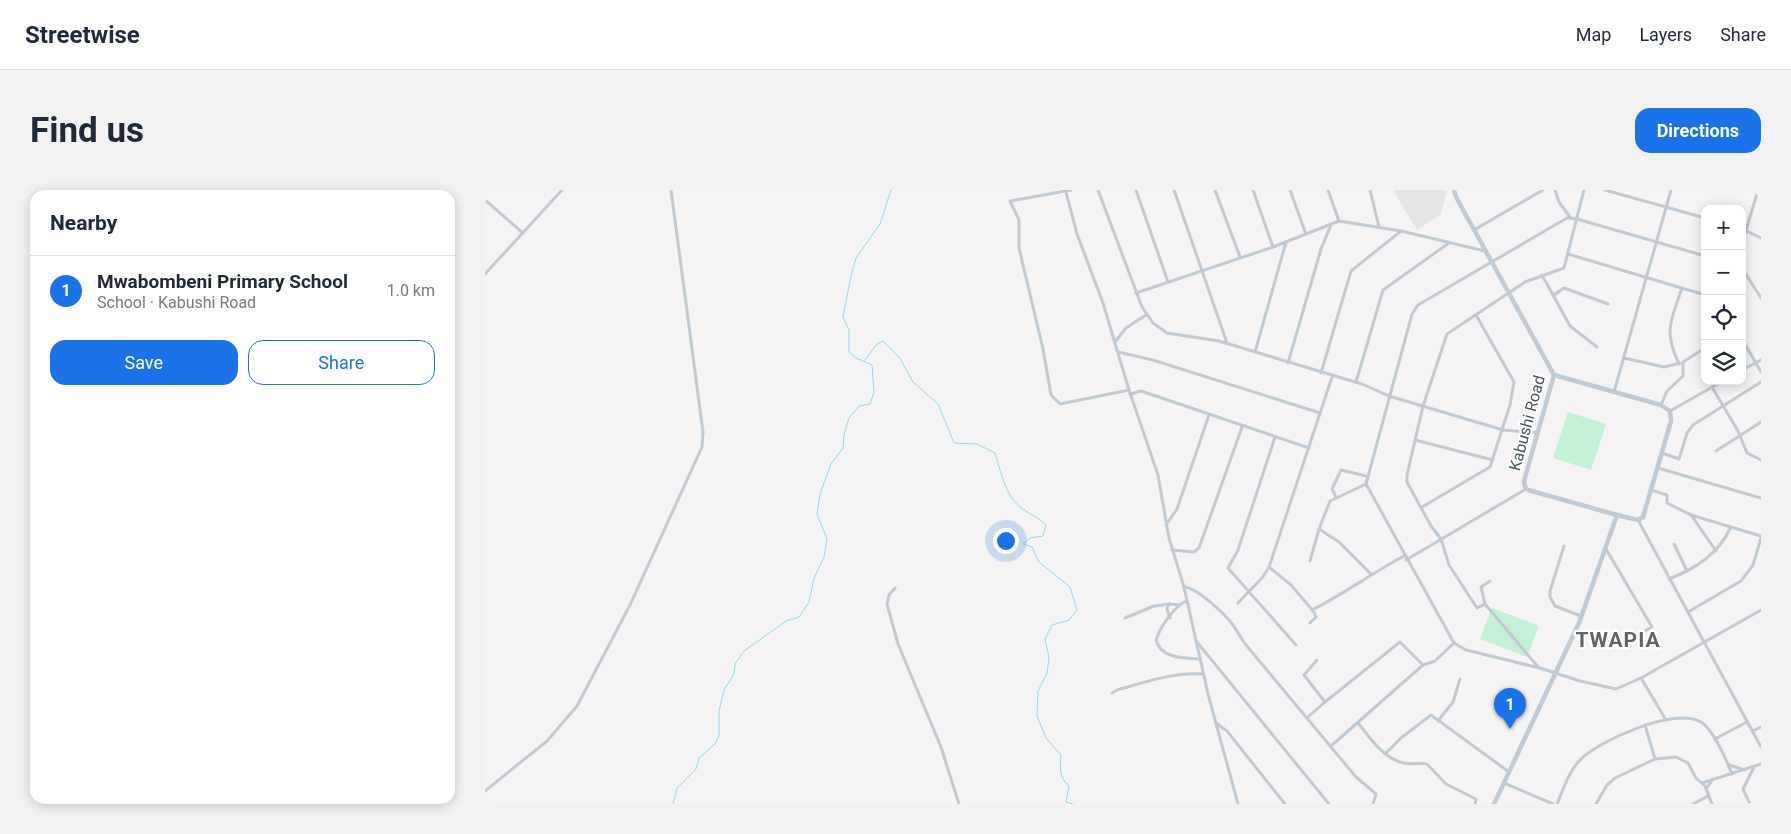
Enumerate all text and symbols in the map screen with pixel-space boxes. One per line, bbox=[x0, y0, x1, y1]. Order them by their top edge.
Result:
text: Streetwise bbox=[25, 21, 140, 49]
text: Map bbox=[1576, 24, 1611, 45]
text: Layers bbox=[1639, 24, 1692, 45]
text: Share bbox=[1720, 24, 1766, 45]
button: Directions bbox=[1635, 108, 1761, 153]
text: Find us bbox=[30, 110, 144, 151]
map controls bbox=[1701, 205, 1746, 385]
button: + bbox=[1701, 205, 1746, 250]
text: Nearby bbox=[50, 211, 117, 235]
button: − bbox=[1701, 250, 1746, 295]
text: Mwabombeni Primary School bbox=[97, 270, 348, 293]
text: 1 bbox=[61, 281, 71, 300]
text: 1.0 km bbox=[387, 281, 435, 300]
text: School · Kabushi Road bbox=[97, 293, 256, 312]
button: locate bbox=[1701, 295, 1746, 340]
button: Save bbox=[50, 340, 238, 385]
button: Share bbox=[248, 340, 435, 385]
button: layers bbox=[1701, 340, 1746, 385]
street label: Kabushi Road bbox=[1505, 373, 1549, 473]
your location bbox=[993, 528, 1019, 554]
district label: TWAPIA bbox=[1575, 628, 1661, 652]
pin: 1 bbox=[1494, 688, 1526, 729]

